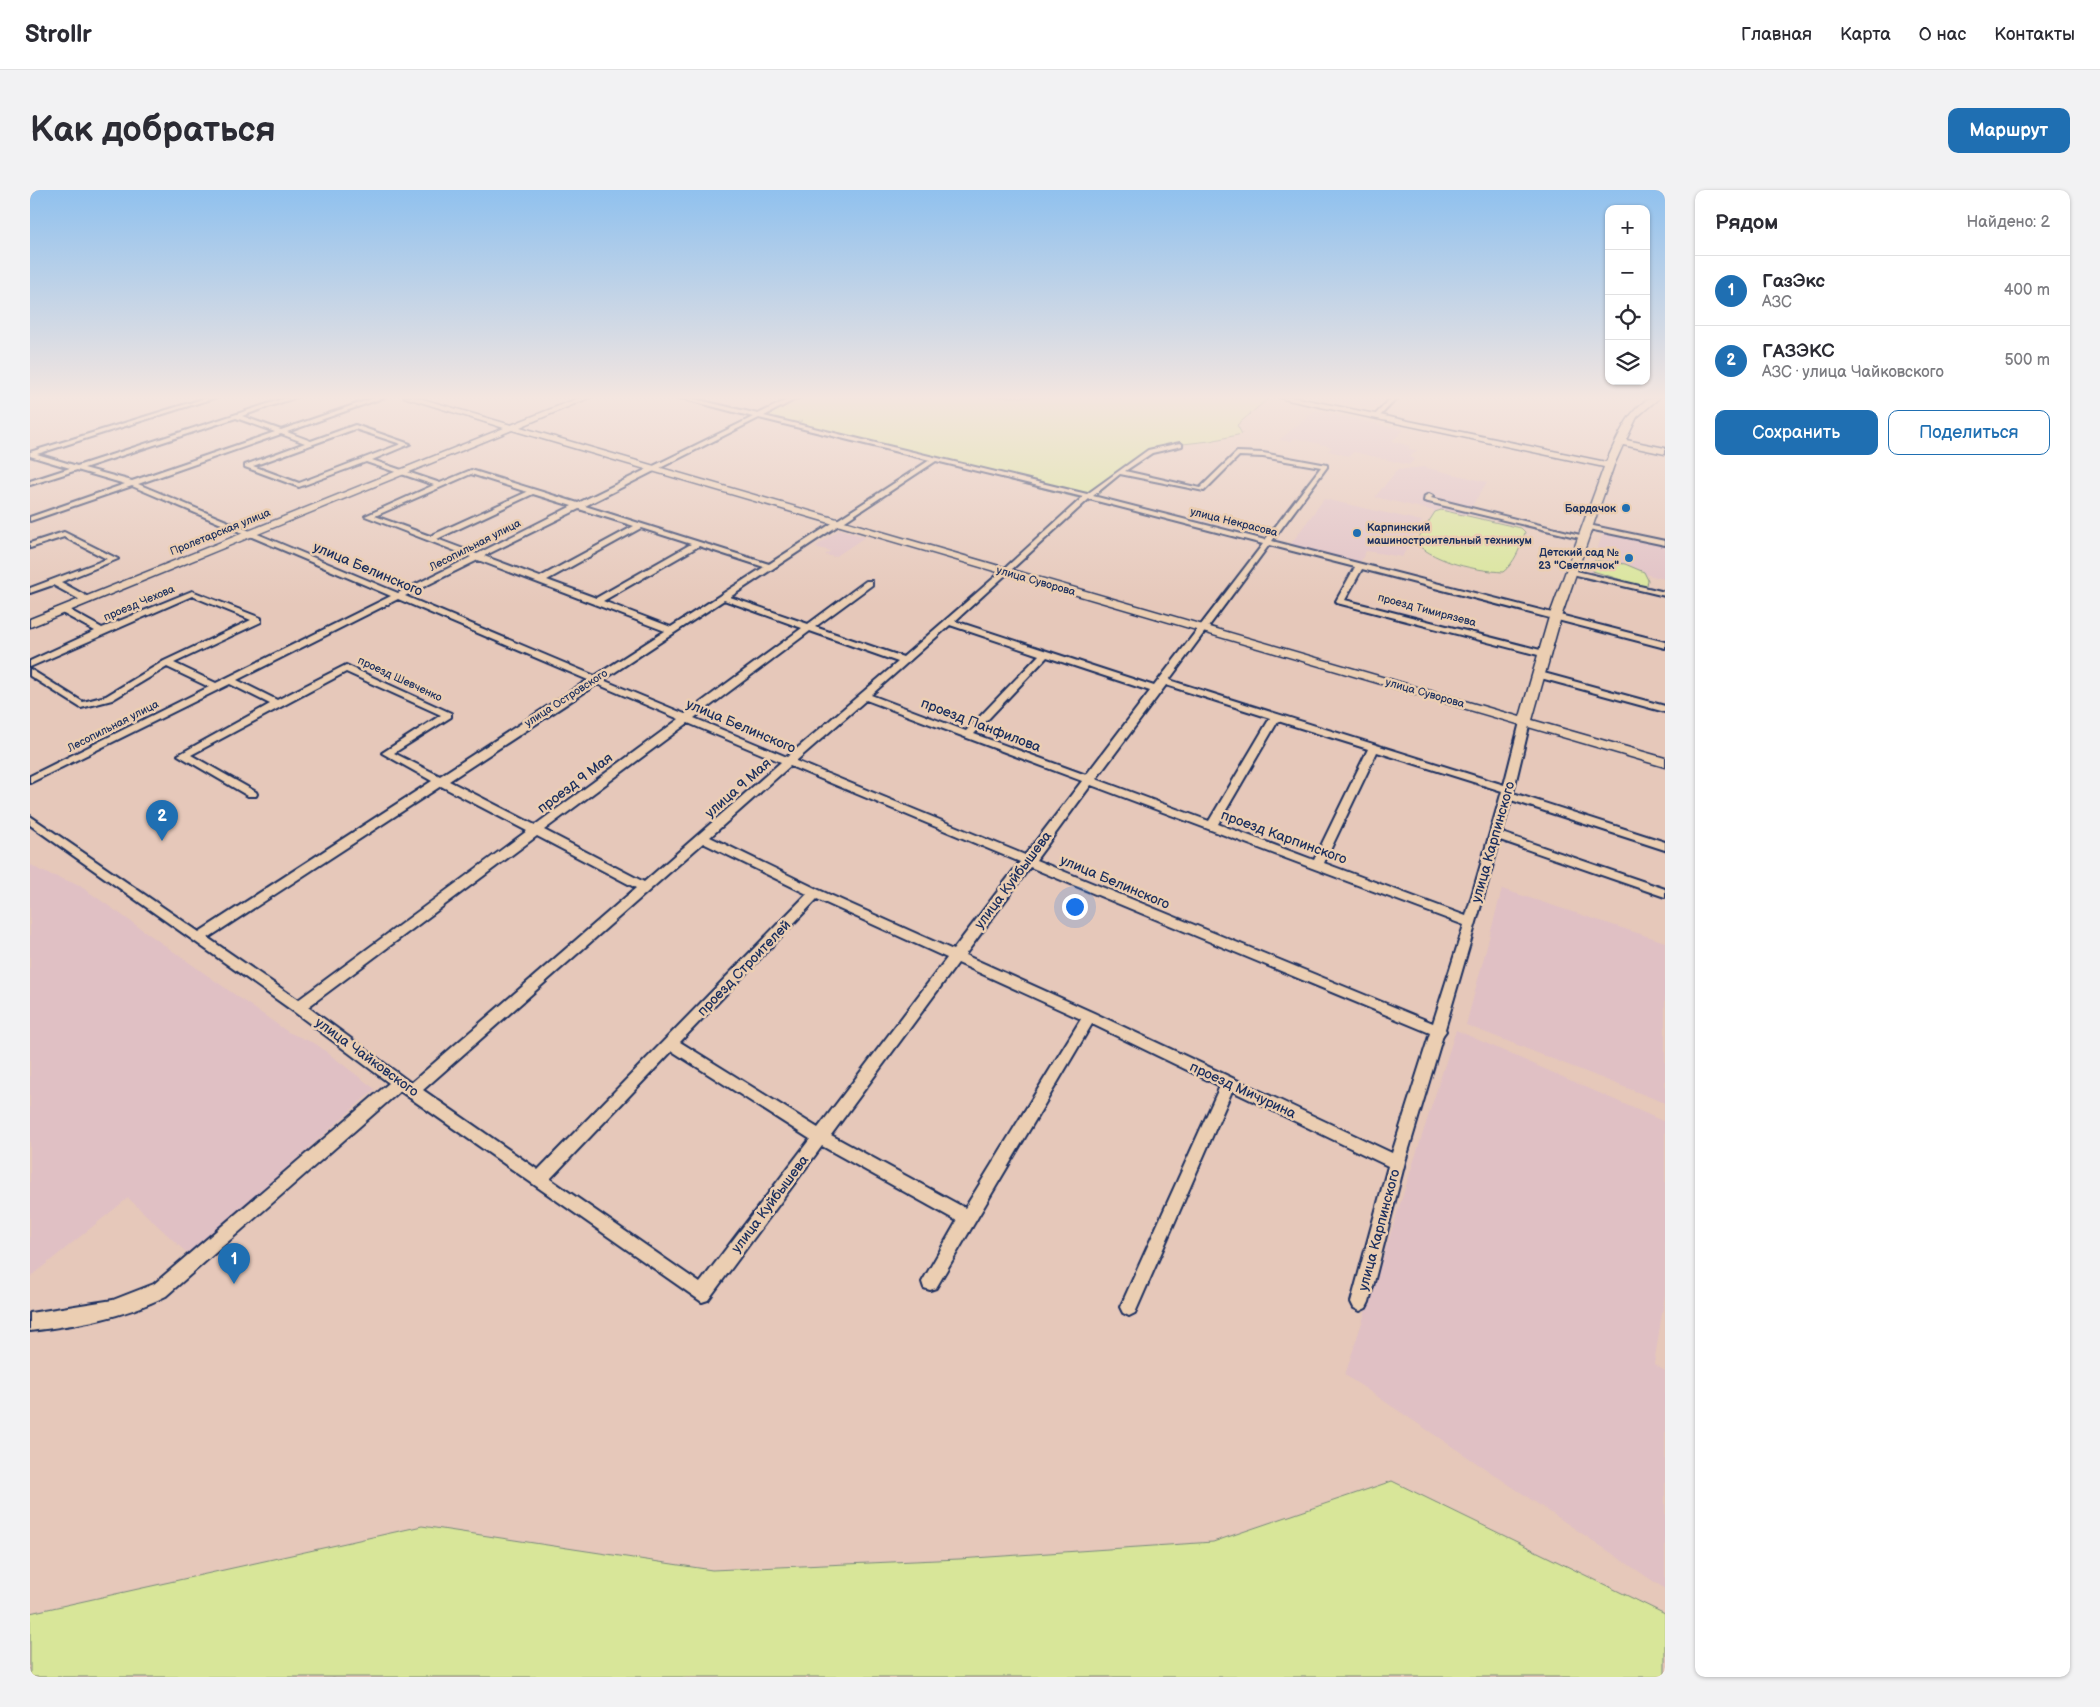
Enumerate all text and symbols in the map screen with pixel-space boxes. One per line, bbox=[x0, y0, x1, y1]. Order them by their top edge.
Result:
text: Strollr bbox=[25, 20, 92, 49]
text: Главная bbox=[1741, 24, 1812, 45]
text: Карта bbox=[1840, 24, 1891, 45]
text: О нас bbox=[1919, 24, 1966, 45]
text: Контакты bbox=[1994, 24, 2075, 45]
button: Маршрут bbox=[1948, 108, 2070, 153]
text: Как добраться bbox=[30, 109, 276, 152]
map controls bbox=[1605, 205, 1650, 385]
button: + bbox=[1605, 205, 1650, 250]
text: Рядом bbox=[1715, 210, 1778, 235]
text: Найдено: 2 bbox=[1966, 213, 2050, 232]
button: − bbox=[1605, 250, 1650, 295]
text: ГазЭкс bbox=[1762, 270, 1825, 293]
text: 1 bbox=[1728, 281, 1734, 300]
text: 400 m bbox=[2004, 281, 2050, 300]
text: АЗС bbox=[1762, 293, 1792, 312]
button: locate bbox=[1605, 295, 1650, 340]
button: layers bbox=[1605, 340, 1650, 385]
text: ГАЗЭКС bbox=[1762, 340, 1834, 363]
text: 2 bbox=[1726, 351, 1736, 370]
text: 500 m bbox=[2004, 351, 2050, 370]
text: АЗС · улица Чайковского bbox=[1762, 363, 1944, 382]
button: Сохранить bbox=[1715, 410, 1878, 455]
button: Поделиться bbox=[1888, 410, 2050, 455]
place label: Бардачок bbox=[1565, 502, 1616, 515]
marker: Бардачок bbox=[1620, 502, 1632, 514]
street label: улица Некрасова bbox=[1189, 505, 1280, 539]
street label: Пролетарская улица bbox=[168, 506, 273, 558]
street label: Лесопильная улица bbox=[426, 516, 523, 574]
place label: Карпинский машиностроительный техникум bbox=[1367, 521, 1532, 547]
marker: Карпинский машиностроительный техникум bbox=[1351, 527, 1363, 539]
street label: улица Белинского bbox=[311, 538, 425, 600]
place label: Детский сад № 23 "Светлячок" bbox=[1538, 546, 1619, 572]
marker: Детский сад № 23 "Светлячок" bbox=[1623, 552, 1635, 564]
street label: улица Суворова bbox=[995, 564, 1077, 599]
street label: проезд Чехова bbox=[102, 582, 177, 624]
street label: проезд Тимирязева bbox=[1376, 591, 1478, 630]
street label: проезд Шевченко bbox=[356, 654, 444, 704]
street label: улица Островского bbox=[522, 666, 610, 730]
street label: улица Суворова bbox=[1384, 676, 1466, 711]
street label: проезд Панфилова bbox=[919, 694, 1044, 756]
street label: улица Белинского bbox=[684, 695, 798, 757]
street label: Лесопильная улица bbox=[64, 697, 161, 755]
street label: проезд 9 Мая bbox=[534, 749, 616, 817]
street label: улица 9 Мая bbox=[701, 754, 775, 821]
street label: улица Карпинского bbox=[1468, 779, 1518, 905]
pin: 2 bbox=[146, 800, 178, 841]
street label: проезд Карпинского bbox=[1219, 806, 1349, 868]
street label: улица Куйбышева bbox=[971, 827, 1056, 932]
street label: улица Белинского bbox=[1058, 851, 1172, 913]
your location bbox=[1062, 894, 1088, 920]
street label: проезд Строителей bbox=[694, 916, 794, 1020]
street label: улица Чайковского bbox=[312, 1014, 422, 1100]
street label: проезд Мичурина bbox=[1187, 1058, 1299, 1122]
street label: улица Куйбышева bbox=[728, 1151, 813, 1256]
street label: улица Карпинского bbox=[1355, 1167, 1403, 1293]
pin: 1 bbox=[218, 1243, 250, 1284]

